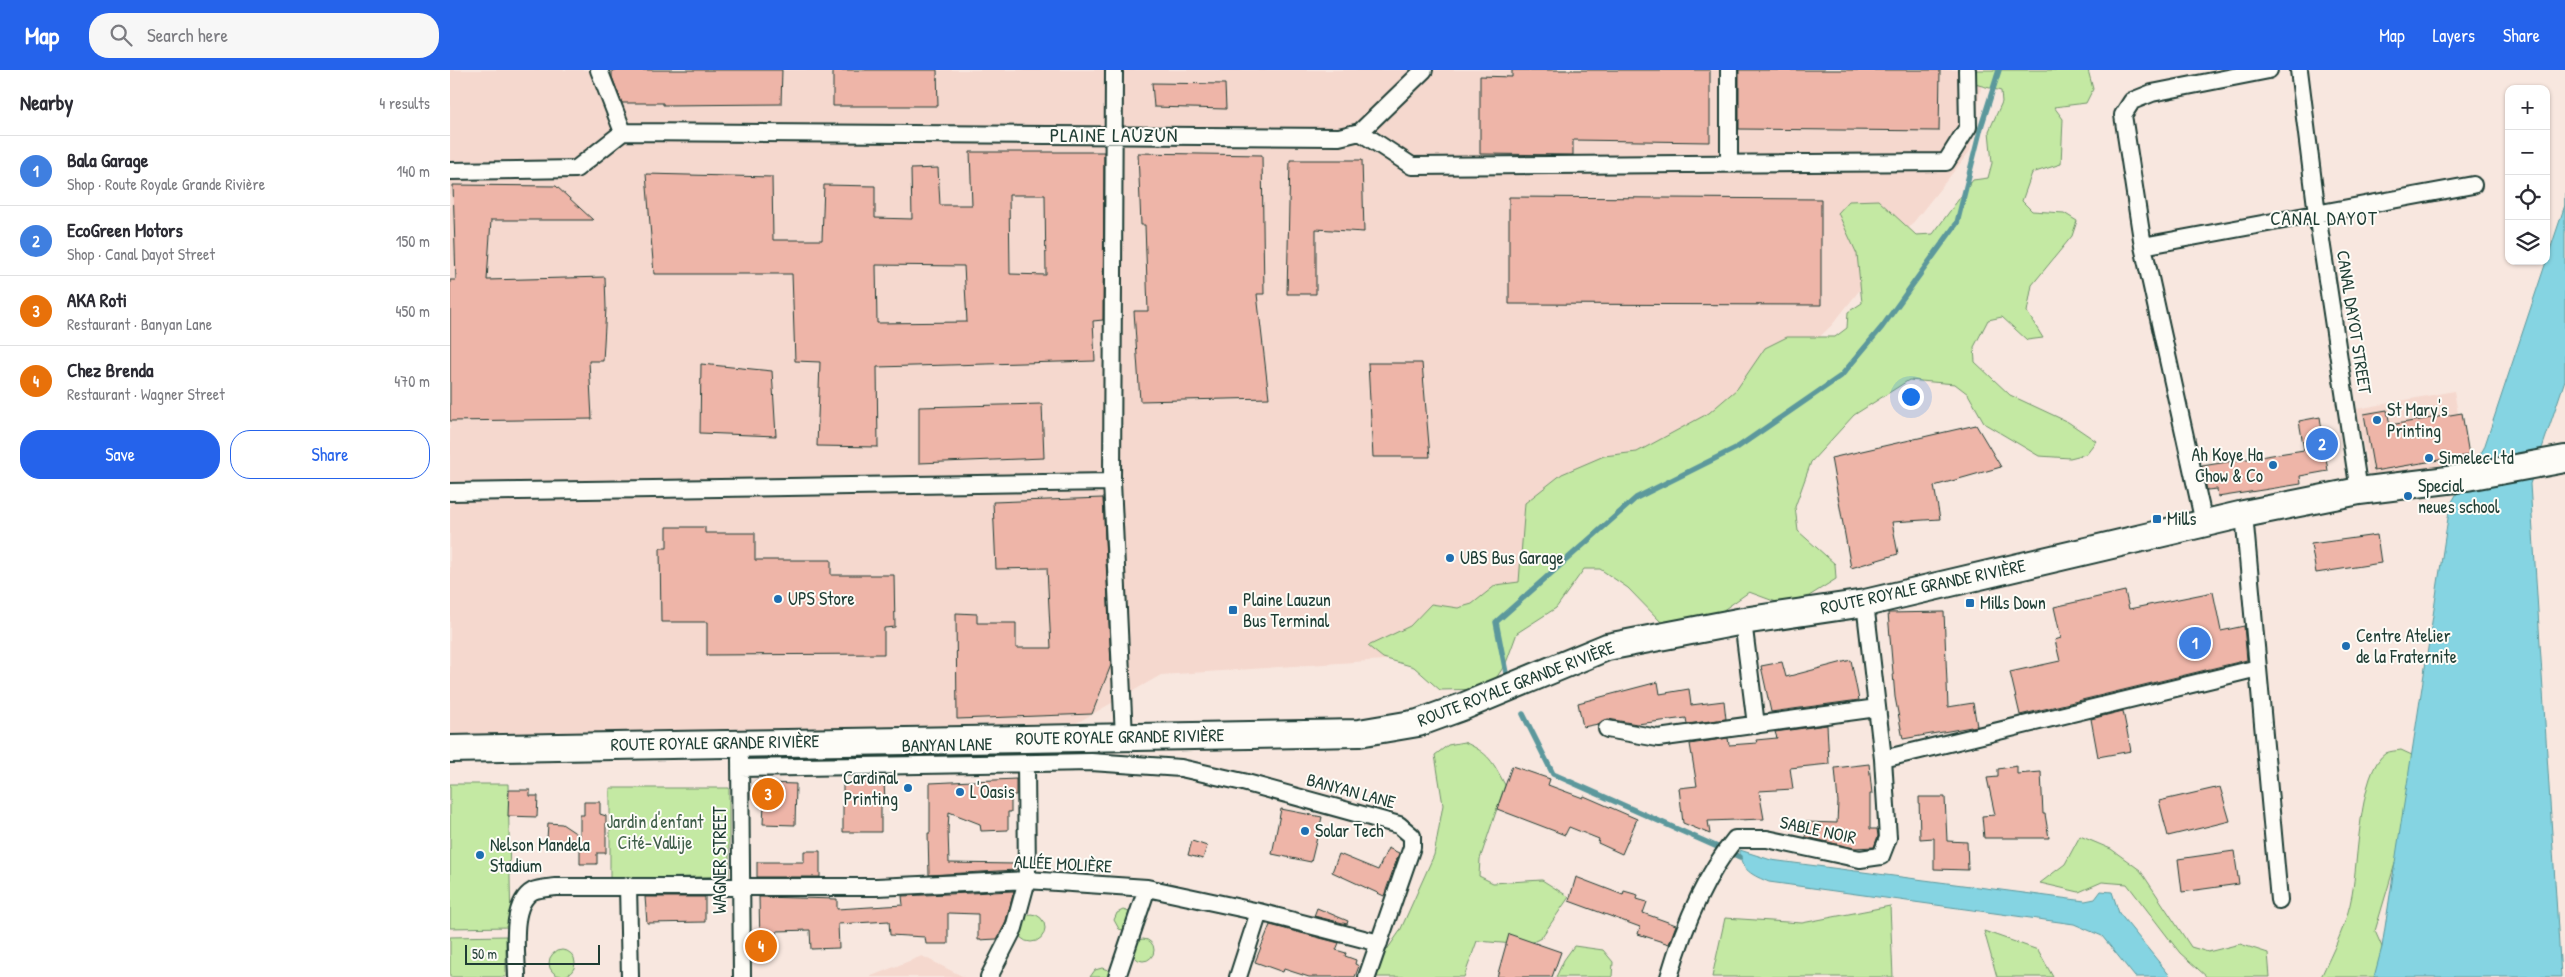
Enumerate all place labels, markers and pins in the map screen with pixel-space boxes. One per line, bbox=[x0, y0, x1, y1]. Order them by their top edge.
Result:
place label: St Mary's Printing bbox=[2387, 397, 2448, 443]
marker: St Mary's Printing bbox=[2371, 414, 2383, 426]
pin: 2 bbox=[2306, 425, 2338, 463]
place label: Ah Koye Ha Chow & Co bbox=[2191, 442, 2263, 488]
place label: Simelec Ltd bbox=[2439, 445, 2514, 470]
marker: Simelec Ltd bbox=[2423, 452, 2435, 464]
marker: Ah Koye Ha Chow & Co bbox=[2267, 459, 2279, 471]
place label: Special neues school bbox=[2418, 473, 2500, 519]
marker: Special neues school bbox=[2402, 490, 2414, 502]
place label: Mills bbox=[2167, 506, 2196, 531]
marker: Mills bbox=[2151, 513, 2163, 525]
place label: UBS Bus Garage bbox=[1460, 545, 1564, 570]
marker: UBS Bus Garage bbox=[1444, 552, 1456, 564]
place label: UPS Store bbox=[788, 586, 855, 611]
place label: Plaine Lauzun Bus Terminal bbox=[1243, 587, 1331, 633]
place label: Mills Down bbox=[1980, 590, 2046, 615]
marker: UPS Store bbox=[772, 593, 784, 605]
marker: Mills Down bbox=[1964, 597, 1976, 609]
marker: Plaine Lauzun Bus Terminal bbox=[1227, 604, 1239, 616]
place label: Centre Atelier de la Fraternite bbox=[2356, 623, 2457, 669]
pin: 1 bbox=[2179, 624, 2211, 662]
marker: Centre Atelier de la Fraternite bbox=[2340, 640, 2352, 652]
place label: Cardinal Printing bbox=[843, 765, 898, 811]
pin: 3 bbox=[752, 775, 784, 813]
place label: L'Oasis bbox=[970, 779, 1015, 804]
marker: Cardinal Printing bbox=[902, 782, 914, 794]
marker: L'Oasis bbox=[954, 786, 966, 798]
place label: Solar Tech bbox=[1315, 818, 1384, 843]
marker: Solar Tech bbox=[1299, 825, 1311, 837]
place label: Nelson Mandela Stadium bbox=[490, 832, 590, 878]
marker: Nelson Mandela Stadium bbox=[474, 849, 486, 861]
pin: 4 bbox=[745, 927, 777, 965]

